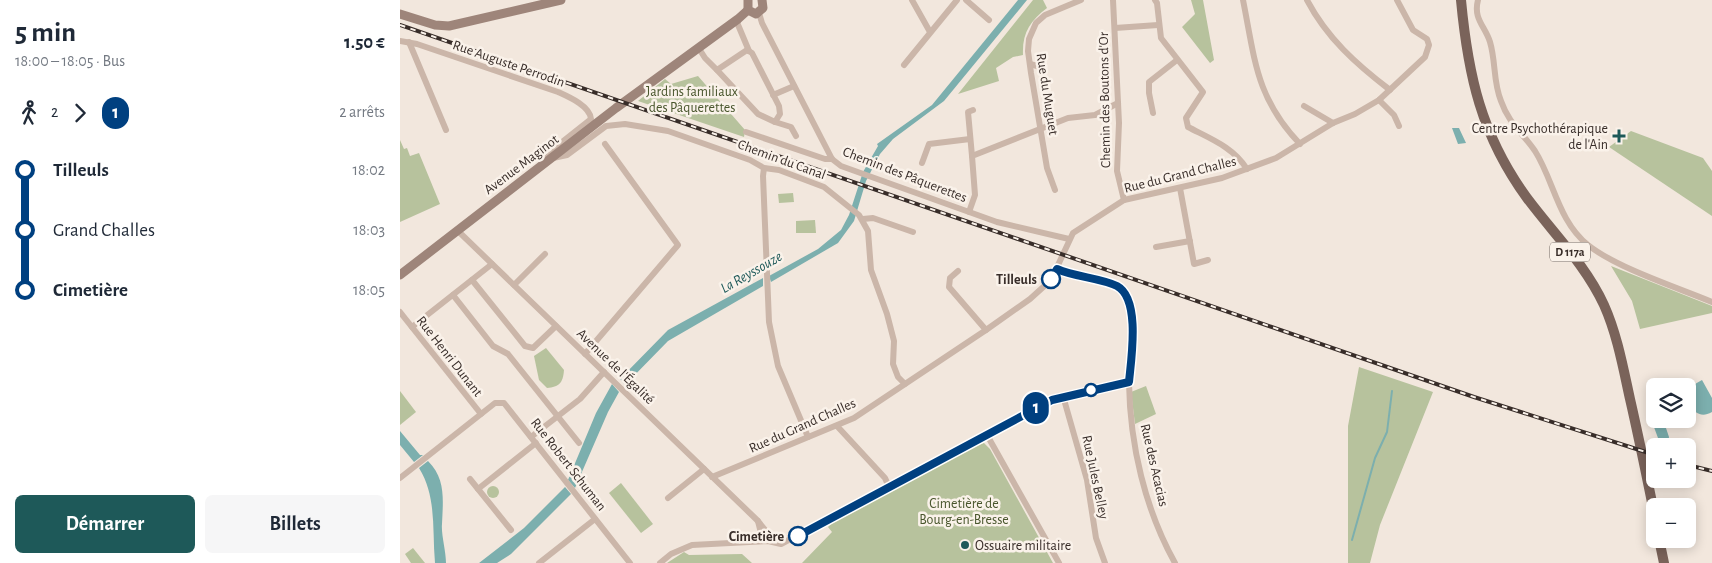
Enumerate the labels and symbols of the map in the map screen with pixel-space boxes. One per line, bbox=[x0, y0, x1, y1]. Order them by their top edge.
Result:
street label: Chemin des Boutons d'Or bbox=[1097, 31, 1113, 168]
street label: Rue Auguste Perrodin bbox=[451, 38, 566, 90]
street label: Rue du Muguet bbox=[1034, 52, 1060, 137]
park label: Jardins familiaux des Pâquerettes bbox=[646, 85, 738, 115]
place label: Centre Psychothérapique de l'Ain bbox=[1472, 122, 1608, 152]
marker: Centre Psychothérapique de l'Ain bbox=[1612, 129, 1626, 143]
street label: Avenue Maginot bbox=[482, 132, 562, 197]
street label: Chemin du Canal bbox=[736, 138, 828, 182]
street label: Chemin des Pâquerettes bbox=[841, 145, 969, 205]
street label: Rue du Grand Challes bbox=[1123, 154, 1238, 196]
road number: D 117a bbox=[1550, 242, 1590, 262]
water label: La Reyssouze bbox=[718, 249, 785, 296]
marker: Tilleuls bbox=[1041, 269, 1061, 289]
place label: Tilleuls bbox=[996, 273, 1037, 287]
street label: Rue Henri Dunant bbox=[414, 314, 485, 400]
street label: Avenue de l'Égalité bbox=[574, 324, 659, 407]
unlabelled marker bbox=[1084, 383, 1098, 397]
line badge: 1 bbox=[1020, 392, 1052, 424]
street label: Rue du Grand Challes bbox=[747, 396, 858, 456]
street label: Rue Robert Schuman bbox=[528, 416, 609, 514]
street label: Rue des Acacias bbox=[1138, 422, 1170, 508]
street label: Rue Jules Belley bbox=[1079, 434, 1111, 520]
park label: Cimetière de Bourg-en-Bresse bbox=[919, 497, 1009, 527]
marker: Cimetière bbox=[788, 526, 808, 546]
place label: Cimetière bbox=[729, 530, 784, 544]
marker: Ossuaire militaire bbox=[959, 539, 971, 551]
place label: Ossuaire militaire bbox=[975, 539, 1071, 553]

